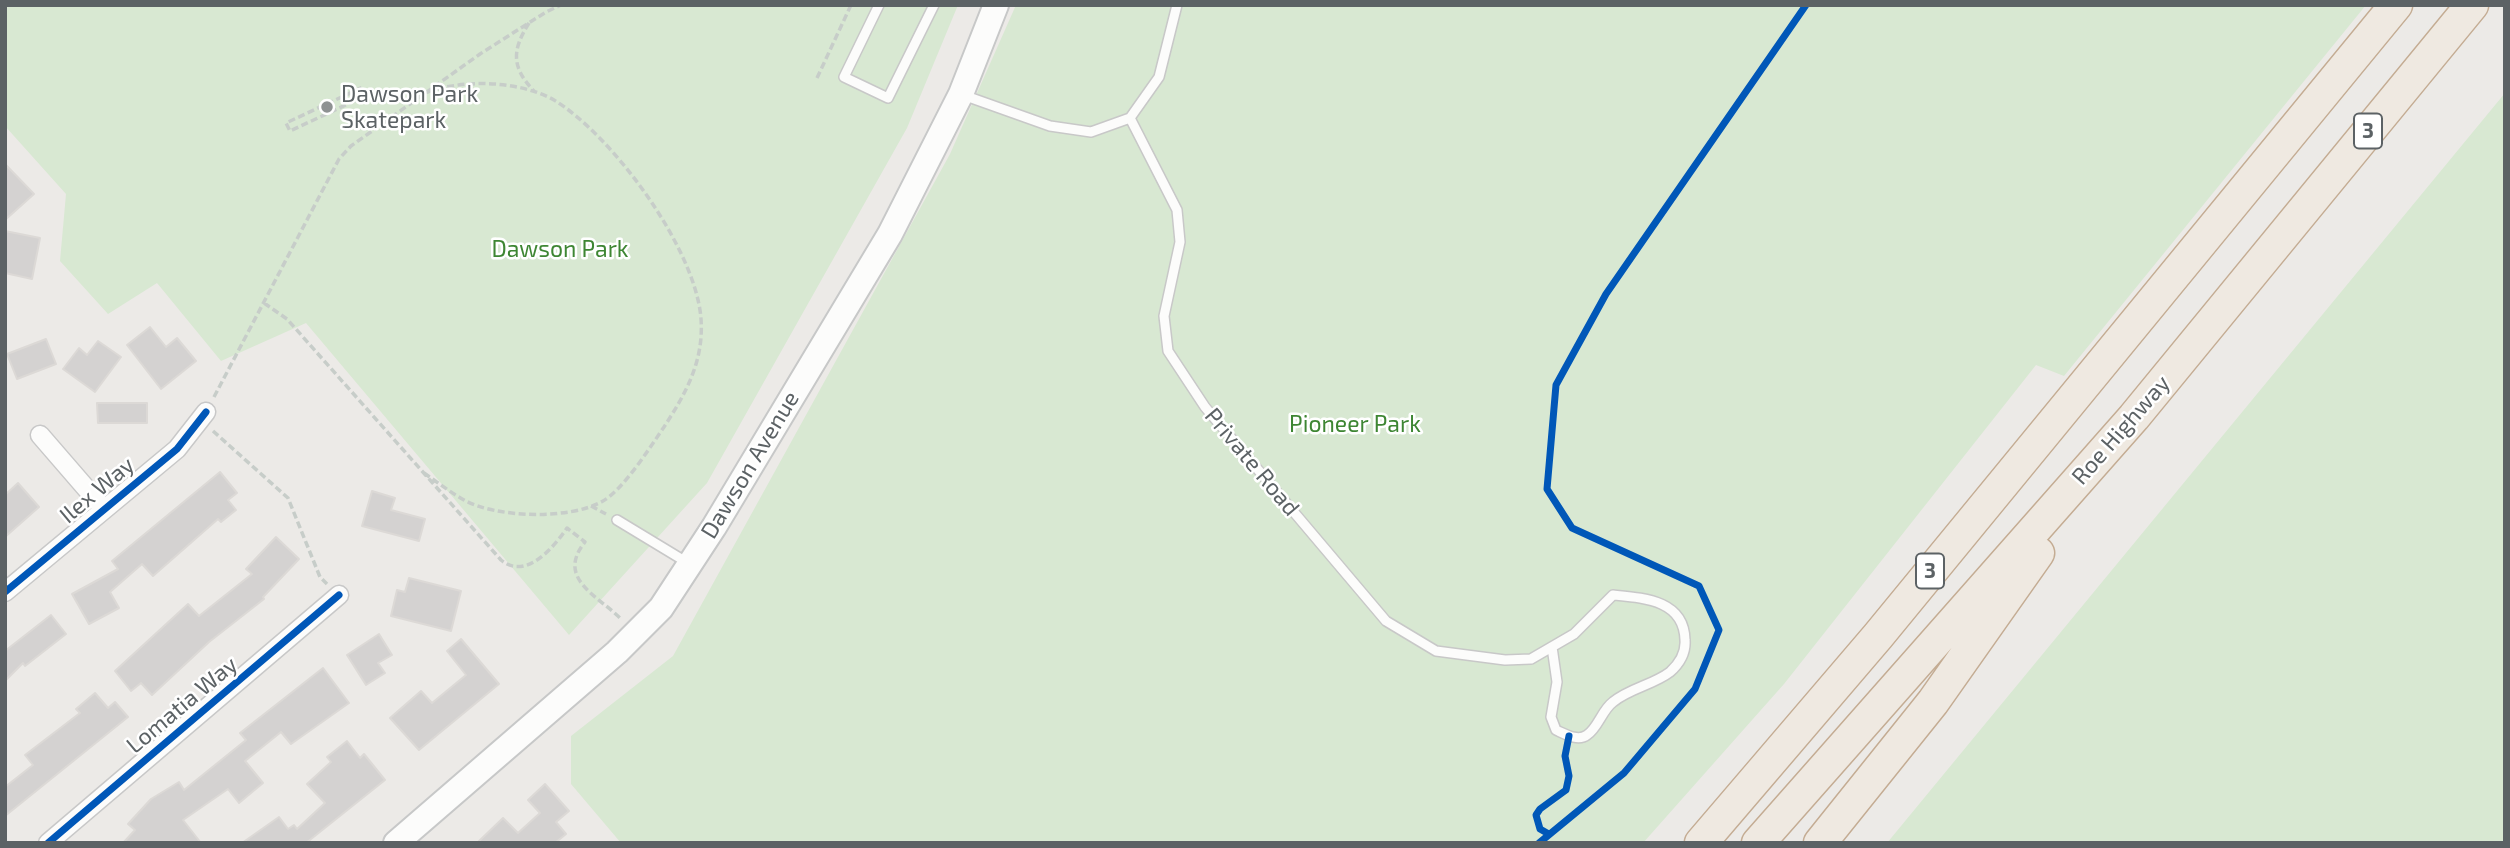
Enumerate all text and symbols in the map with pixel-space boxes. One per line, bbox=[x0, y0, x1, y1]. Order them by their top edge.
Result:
place label: Dawson Park Skatepark bbox=[341, 80, 478, 134]
marker: Dawson Park Skatepark bbox=[319, 99, 335, 115]
road number: 3 bbox=[2354, 114, 2382, 148]
park label: Dawson Park bbox=[491, 235, 629, 263]
street label: Roe Highway bbox=[2066, 370, 2176, 490]
street label: Dawson Avenue bbox=[695, 386, 805, 544]
street label: Private Road bbox=[1199, 402, 1305, 522]
park label: Pioneer Park bbox=[1289, 410, 1421, 438]
street label: Ilex Way bbox=[54, 451, 140, 529]
road number: 3 bbox=[1916, 554, 1944, 588]
street label: Lomatia Way bbox=[121, 651, 243, 759]

